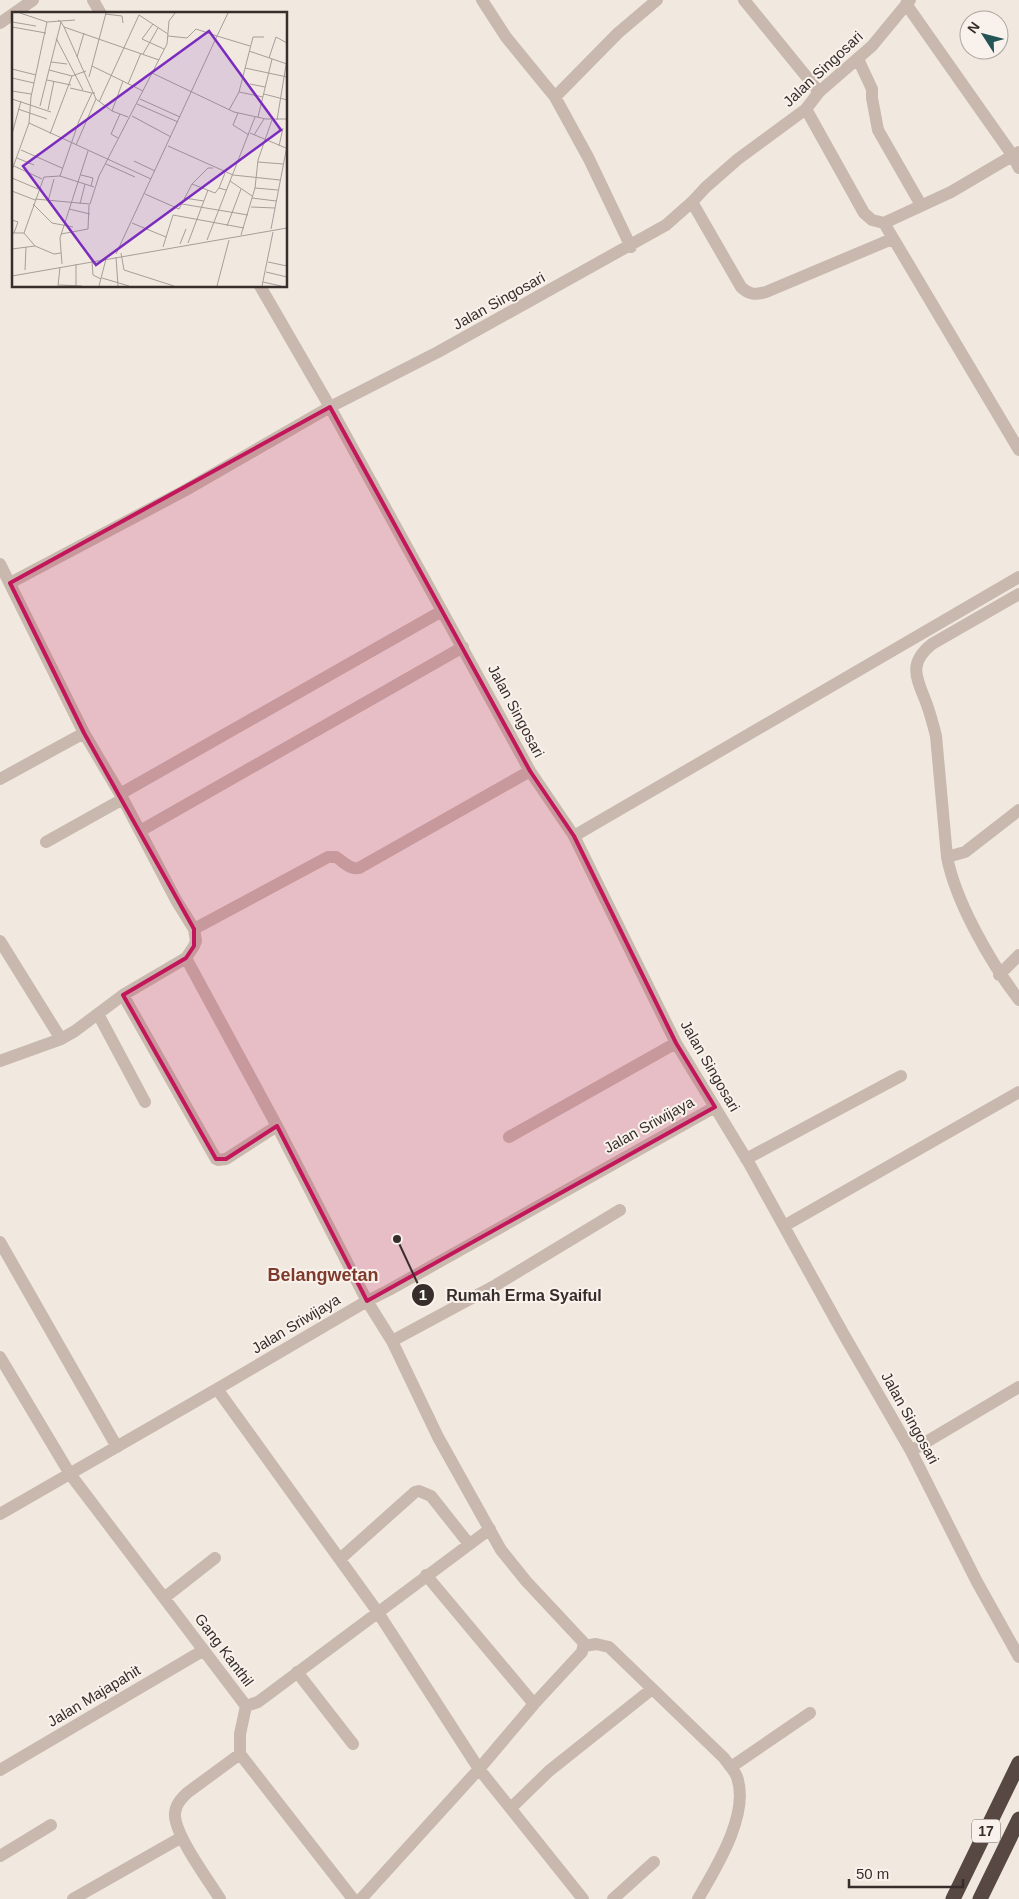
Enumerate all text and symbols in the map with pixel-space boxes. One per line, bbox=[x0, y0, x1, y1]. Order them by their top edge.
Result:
north arrow bbox=[959, 10, 1009, 60]
inset map bbox=[12, 12, 288, 288]
text: N bbox=[964, 19, 983, 36]
street label: Jalan Singosari bbox=[779, 27, 866, 110]
street label: Jalan Singosari bbox=[450, 268, 548, 333]
street label: Jalan Singosari bbox=[485, 661, 548, 760]
street label: Jalan Singosari bbox=[677, 1017, 743, 1114]
street label: Jalan Sriwijaya bbox=[601, 1093, 697, 1156]
district label: Belangwetan bbox=[267, 1265, 379, 1285]
callout: Rumah Erma Syaiful bbox=[411, 1279, 611, 1310]
text: 1 bbox=[419, 1286, 427, 1303]
text: Rumah Erma Syaiful bbox=[446, 1287, 602, 1304]
street label: Jalan Sriwijaya bbox=[248, 1290, 344, 1357]
street label: Jalan Singosari bbox=[878, 1369, 943, 1467]
street label: Gang Kanthil bbox=[192, 1610, 257, 1689]
street label: Jalan Majapahit bbox=[44, 1661, 144, 1730]
road number: 17 bbox=[972, 1820, 1000, 1842]
scale bar bbox=[849, 1856, 963, 1888]
text: 50 m bbox=[856, 1865, 889, 1882]

